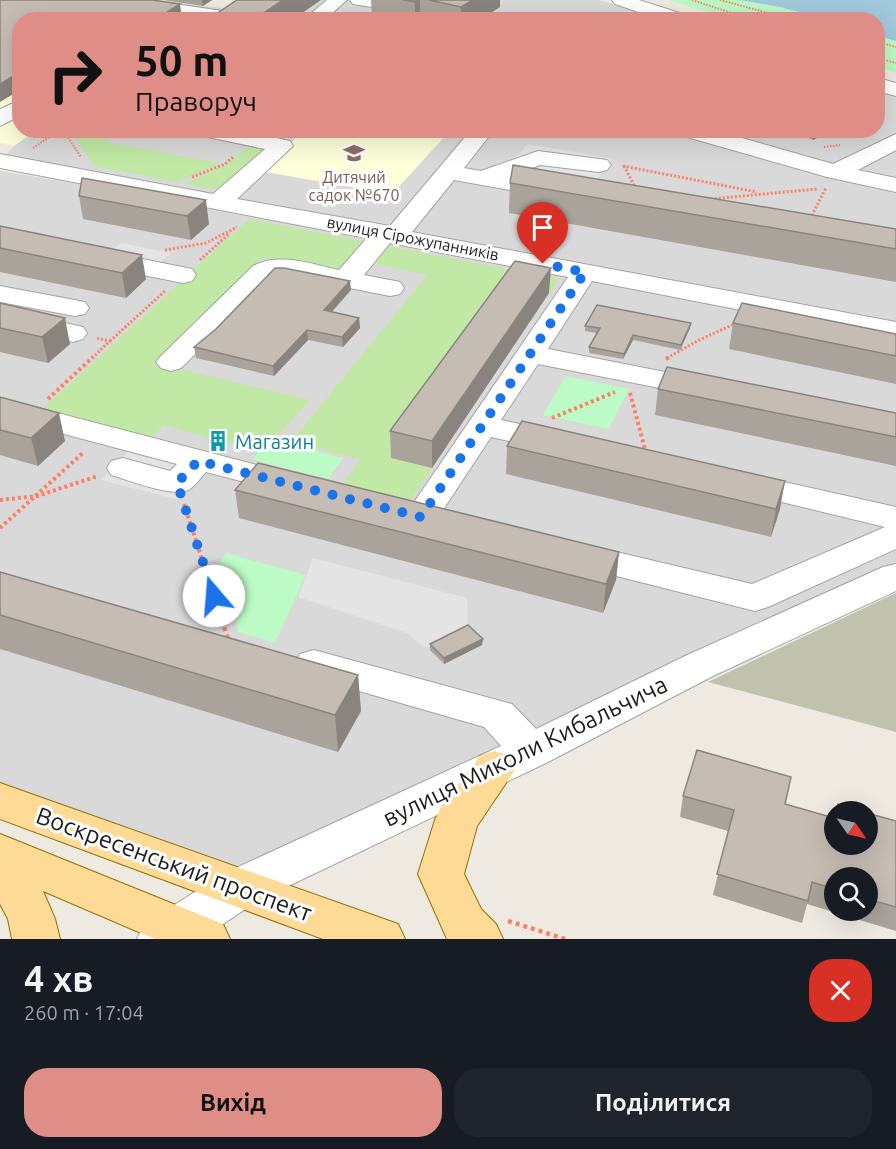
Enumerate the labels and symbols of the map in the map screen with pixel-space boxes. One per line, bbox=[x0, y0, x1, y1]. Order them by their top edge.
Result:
school or university icon: Дитячий садок №670 bbox=[342, 141, 366, 165]
place label: Дитячий садок №670 bbox=[309, 168, 399, 204]
pin bbox=[517, 202, 568, 264]
street label: вулиця Сірожупанників bbox=[325, 212, 501, 264]
building icon: Магазин bbox=[206, 429, 230, 453]
place label: Магазин bbox=[235, 430, 314, 453]
position arrow bbox=[182, 564, 246, 628]
street label: вулиця Миколи Кибальчича bbox=[378, 670, 672, 832]
street label: Воскресенський проспект bbox=[32, 801, 316, 927]
north arrow bbox=[824, 801, 878, 855]

